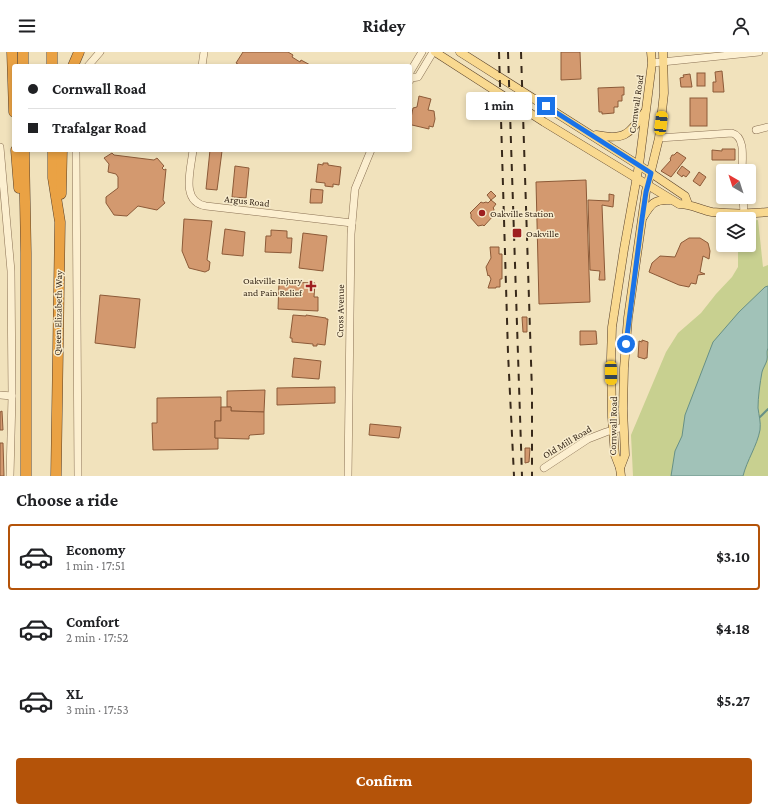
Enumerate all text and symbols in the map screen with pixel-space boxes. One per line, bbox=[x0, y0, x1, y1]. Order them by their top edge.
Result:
icon: menu bbox=[16, 15, 38, 37]
icon: person bbox=[730, 15, 752, 37]
text: Ridey bbox=[362, 16, 406, 36]
street label: Cornwall Road bbox=[626, 73, 646, 134]
text: Cornwall Road bbox=[52, 81, 146, 97]
callout: 1 min bbox=[466, 92, 532, 120]
route end bbox=[537, 97, 555, 115]
text: 1 min bbox=[484, 98, 514, 113]
car bbox=[654, 110, 668, 136]
text: Trafalgar Road bbox=[52, 120, 146, 136]
north arrow bbox=[716, 164, 756, 204]
map controls bbox=[716, 164, 756, 252]
street label: Argus Road bbox=[224, 193, 271, 209]
marker: Oakville Station bbox=[477, 208, 487, 218]
place label: Oakville Station bbox=[490, 208, 554, 219]
button: layers bbox=[716, 212, 756, 252]
marker: Oakville bbox=[511, 227, 523, 239]
place label: Oakville bbox=[526, 228, 559, 239]
street label: Queen Elizabeth Way bbox=[52, 270, 64, 356]
place label: Oakville Injury and Pain Relief bbox=[243, 275, 303, 298]
marker: Oakville Injury and Pain Relief bbox=[305, 280, 317, 292]
street label: Cross Avenue bbox=[334, 284, 346, 338]
route start bbox=[617, 335, 635, 353]
car bbox=[605, 361, 617, 385]
street label: Cornwall Road bbox=[607, 396, 619, 456]
street label: Old Mill Road bbox=[541, 423, 594, 461]
text: Choose a ride bbox=[16, 490, 118, 510]
icon: car bbox=[18, 539, 54, 575]
text: Economy bbox=[66, 542, 125, 558]
text: $3.10 bbox=[716, 549, 750, 565]
text: 1 min · 17:51 bbox=[66, 558, 125, 573]
icon: car bbox=[18, 611, 54, 647]
text: Comfort bbox=[66, 614, 120, 630]
text: $4.18 bbox=[716, 621, 750, 637]
text: 2 min · 17:52 bbox=[66, 630, 129, 645]
icon: car bbox=[18, 683, 54, 719]
text: XL bbox=[66, 686, 83, 702]
text: $5.27 bbox=[716, 693, 750, 709]
text: 3 min · 17:53 bbox=[66, 702, 129, 717]
button: Confirm bbox=[16, 758, 752, 804]

